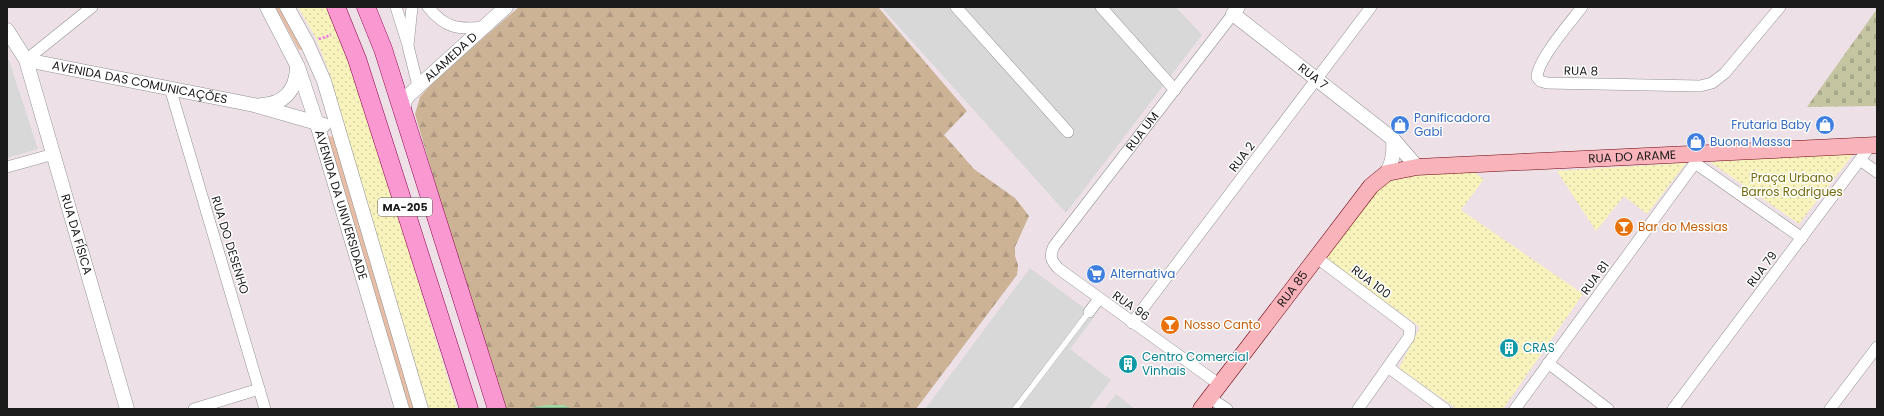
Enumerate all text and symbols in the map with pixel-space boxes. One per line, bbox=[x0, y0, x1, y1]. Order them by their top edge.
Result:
street label: ALAMEDA D bbox=[420, 28, 481, 85]
street label: AVENIDA DAS COMUNICAÇÕES bbox=[51, 56, 229, 108]
street label: RUA 7 bbox=[1295, 59, 1332, 93]
street label: RUA 8 bbox=[1564, 62, 1598, 79]
street label: RUA UM bbox=[1121, 108, 1163, 154]
place label: Panificadora Gabi bbox=[1414, 109, 1490, 140]
shop icon: Panificadora Gabi bbox=[1389, 114, 1411, 136]
shop icon: Frutaria Baby bbox=[1814, 114, 1836, 136]
place label: Frutaria Baby bbox=[1731, 116, 1811, 133]
street label: AVENIDA DA UNIVERSIDADE bbox=[311, 128, 372, 282]
shop icon: Buona Massa bbox=[1685, 131, 1707, 153]
place label: Buona Massa bbox=[1710, 133, 1791, 150]
street label: RUA 2 bbox=[1225, 138, 1259, 175]
street label: RUA DO ARAME bbox=[1588, 146, 1676, 167]
park label: Praça Urbano Barros Rodrigues bbox=[1741, 169, 1843, 200]
street label: RUA DA FÍSICA bbox=[57, 192, 97, 276]
street label: RUA DO DESENHO bbox=[207, 194, 253, 296]
road number: MA-205 bbox=[378, 198, 432, 216]
bar icon: Bar do Messias bbox=[1613, 216, 1635, 238]
place label: Bar do Messias bbox=[1638, 218, 1728, 235]
street label: RUA 79 bbox=[1743, 247, 1781, 290]
street label: RUA 81 bbox=[1577, 257, 1613, 298]
street label: RUA 100 bbox=[1348, 261, 1395, 302]
supermarket icon: Alternativa bbox=[1085, 263, 1107, 285]
place label: Alternativa bbox=[1110, 265, 1175, 282]
street label: RUA 85 bbox=[1273, 267, 1312, 310]
street label: RUA 96 bbox=[1109, 287, 1153, 325]
bar icon: Nosso Canto bbox=[1159, 314, 1181, 336]
place label: Nosso Canto bbox=[1184, 316, 1261, 333]
building icon: CRAS bbox=[1498, 337, 1520, 359]
place label: CRAS bbox=[1523, 339, 1555, 356]
place label: Centro Comercial Vinhais bbox=[1142, 348, 1249, 379]
building icon: Centro Comercial Vinhais bbox=[1117, 353, 1139, 375]

